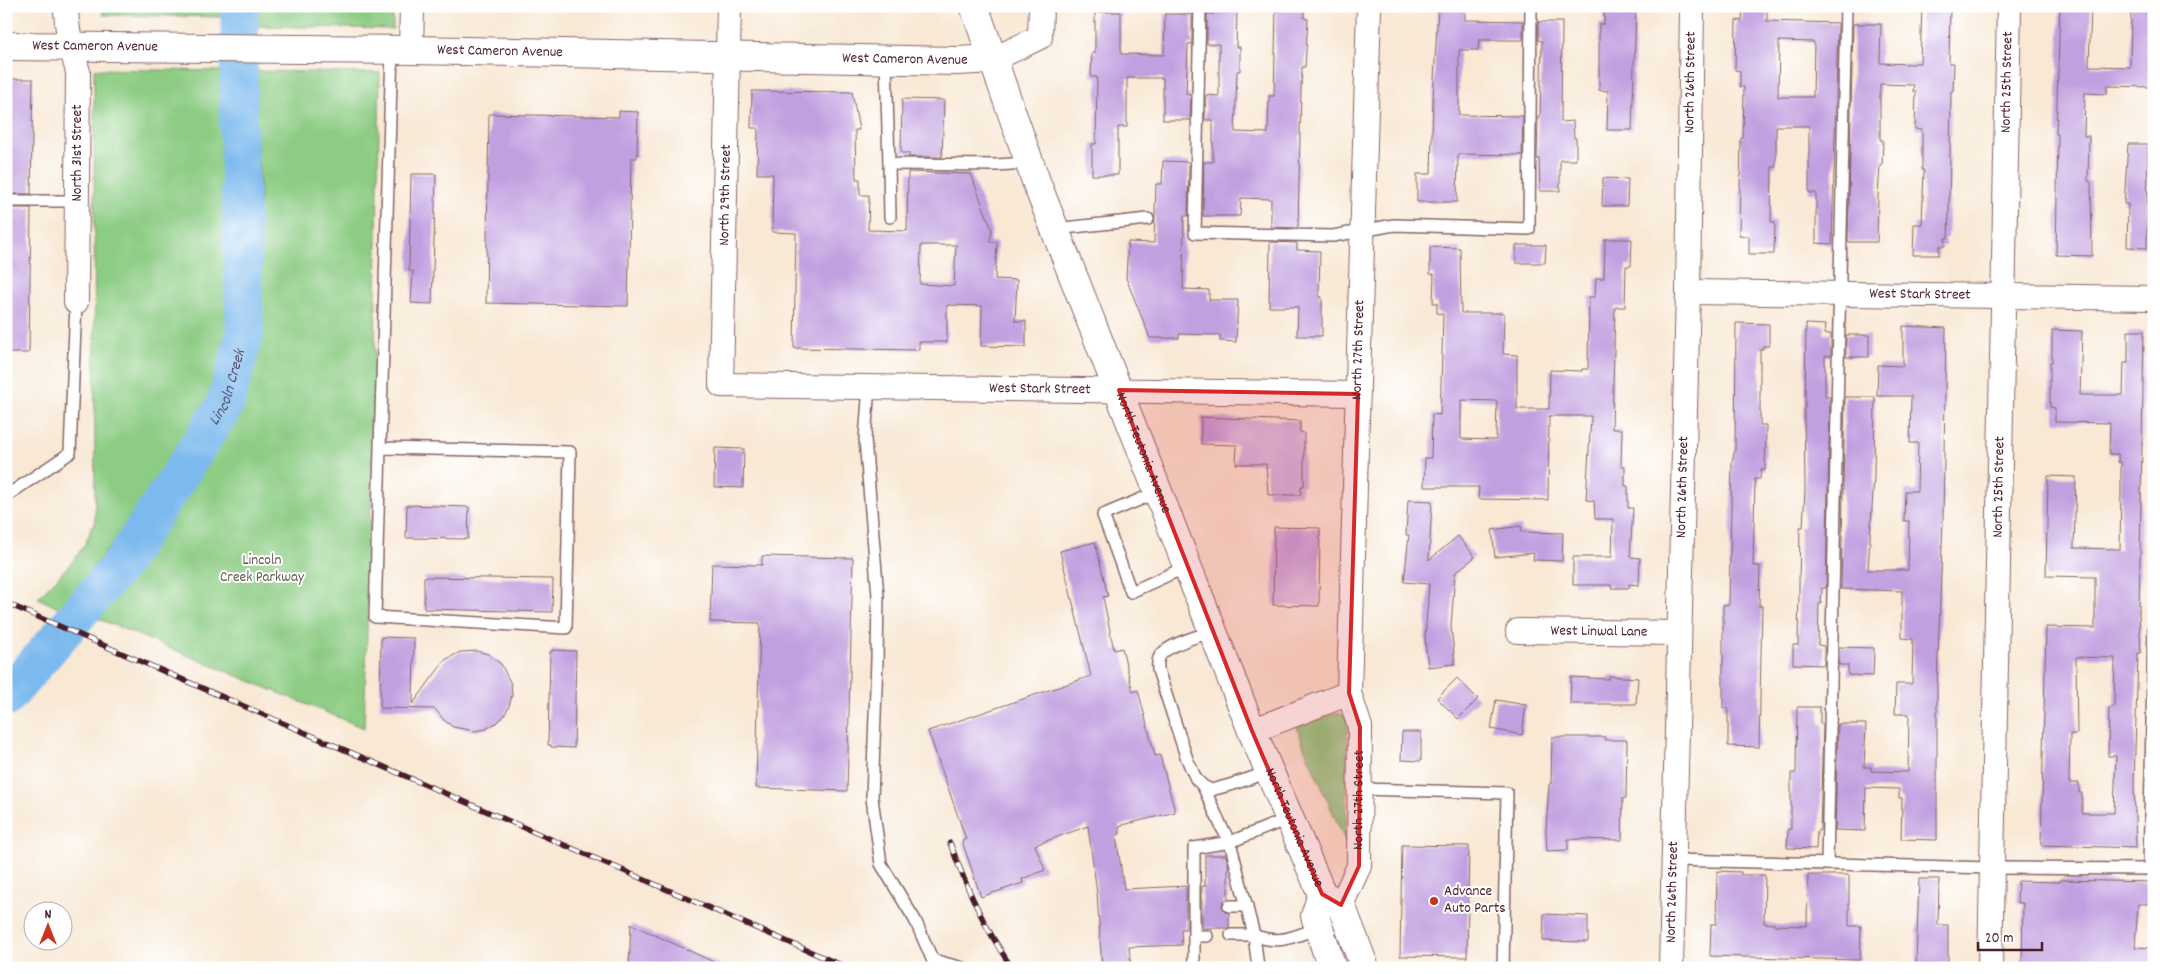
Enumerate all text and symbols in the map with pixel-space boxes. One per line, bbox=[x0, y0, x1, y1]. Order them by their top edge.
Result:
street label: North 26th Street bbox=[1679, 31, 1703, 133]
street label: North 25th Street bbox=[1995, 31, 2020, 133]
street label: West Cameron Avenue bbox=[32, 35, 158, 59]
street label: West Cameron Avenue bbox=[437, 40, 563, 64]
street label: West Cameron Avenue bbox=[842, 48, 969, 72]
street label: North 31st Street bbox=[67, 104, 89, 202]
street label: North 29th Street bbox=[714, 144, 738, 246]
street label: West Stark Street bbox=[1869, 283, 1971, 307]
street label: North 27th Street bbox=[1347, 299, 1371, 400]
water label: Lincoln Creek bbox=[203, 345, 252, 430]
street label: West Stark Street bbox=[989, 378, 1091, 401]
street label: North Teutonia Avenue bbox=[1109, 389, 1177, 517]
street label: North 26th Street bbox=[1671, 436, 1695, 538]
street label: North 25th Street bbox=[1987, 436, 2012, 538]
park label: Lincoln Creek Parkway bbox=[220, 550, 305, 589]
street label: West Linwal Lane bbox=[1550, 620, 1648, 644]
street label: North 27th Street bbox=[1348, 749, 1371, 850]
street label: North Teutonia Avenue bbox=[1258, 765, 1329, 891]
street label: North 26th Street bbox=[1661, 840, 1685, 943]
place label: Advance Auto Parts bbox=[1444, 881, 1506, 920]
marker: Advance Auto Parts bbox=[1428, 895, 1440, 907]
north arrow bbox=[22, 902, 72, 952]
text: N bbox=[45, 905, 52, 925]
scale bar bbox=[1978, 919, 2041, 951]
text: 20 m bbox=[1985, 928, 2013, 950]

